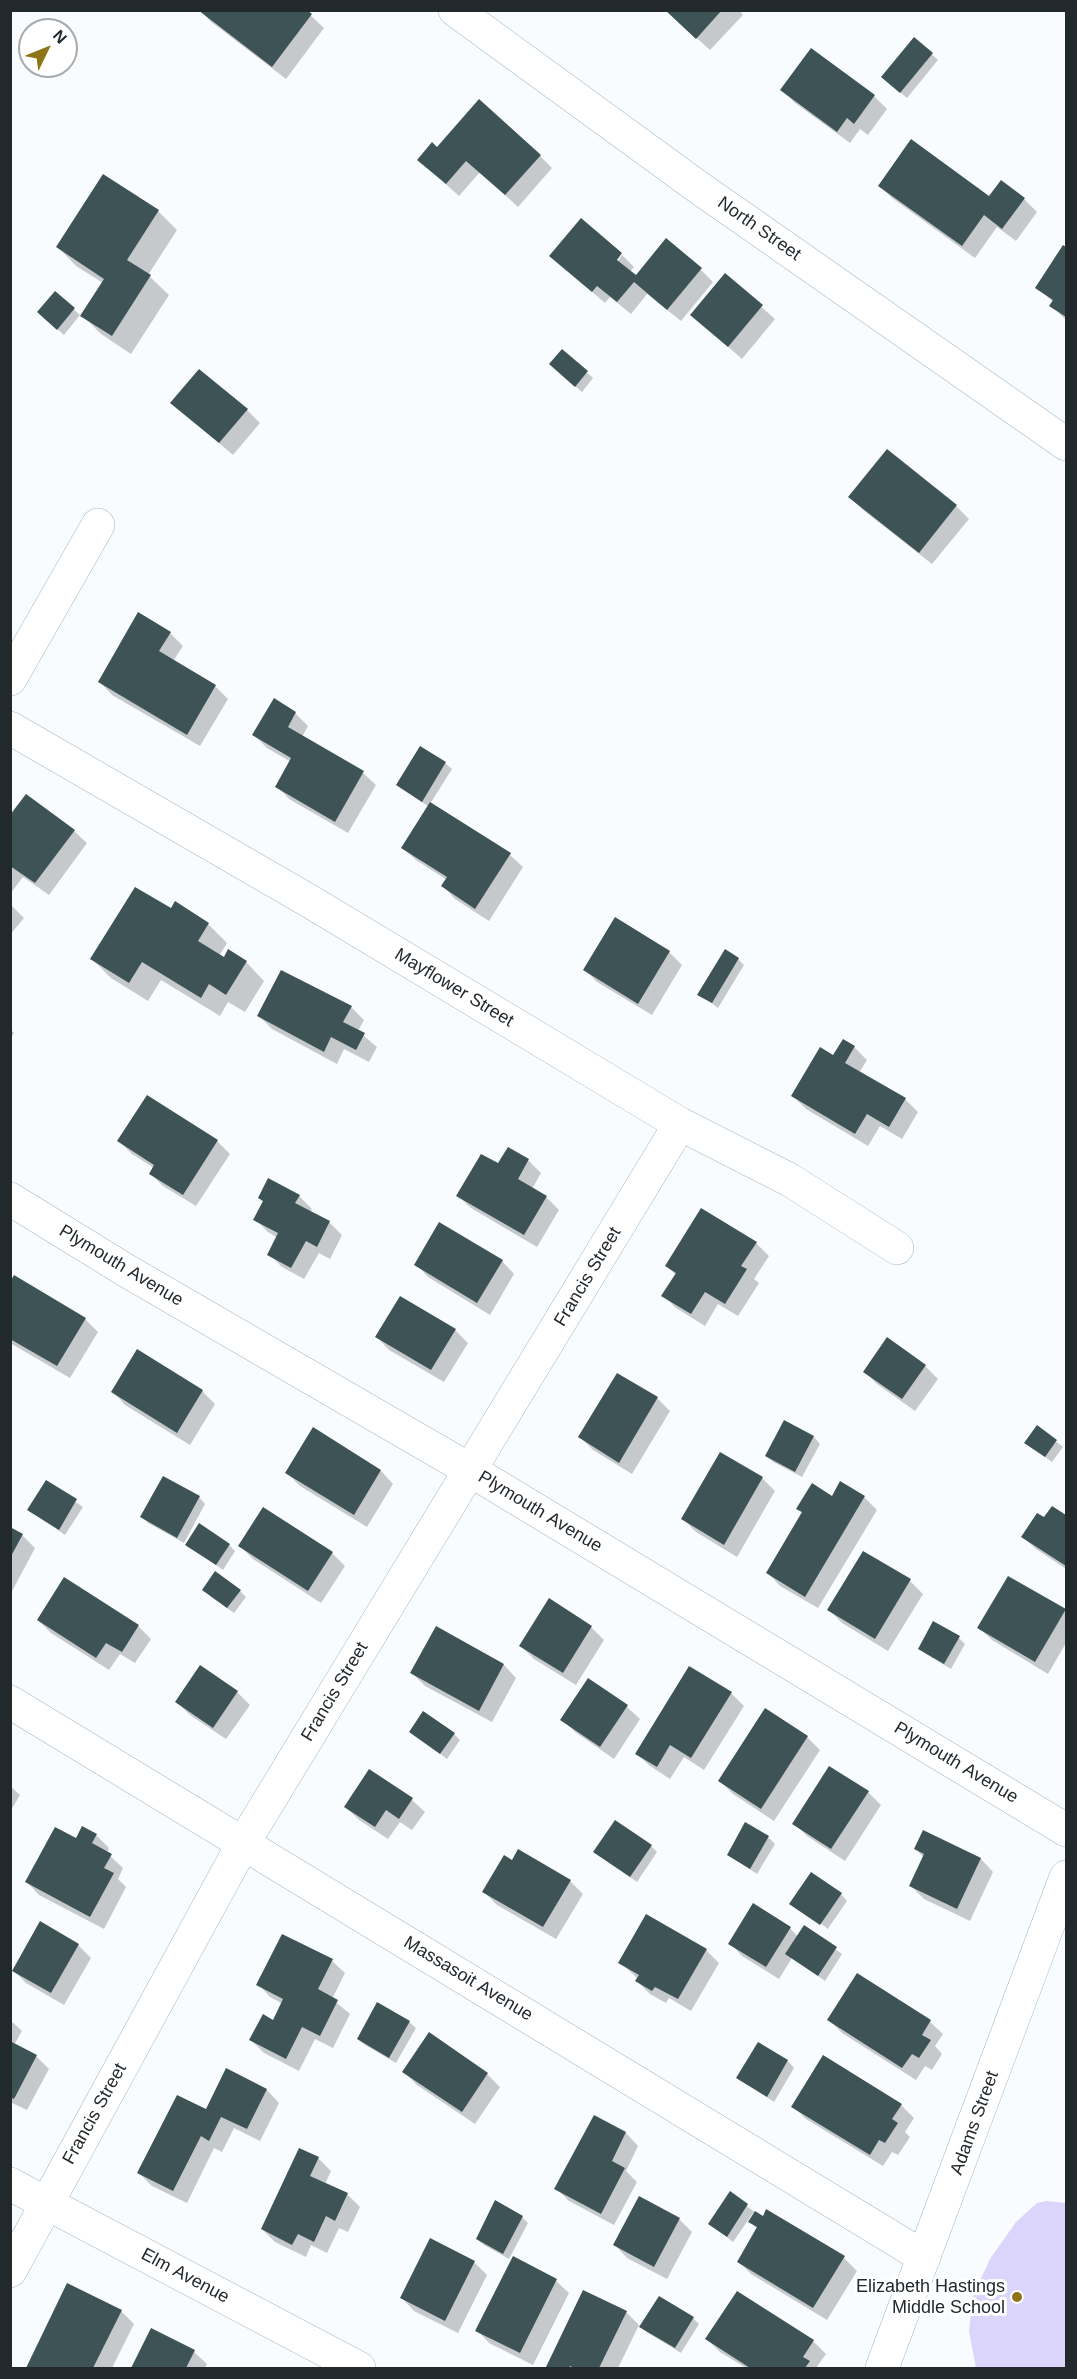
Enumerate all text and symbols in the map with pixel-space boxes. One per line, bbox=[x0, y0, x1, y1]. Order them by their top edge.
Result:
north arrow bbox=[18, 18, 78, 78]
text: N bbox=[50, 27, 70, 47]
street label: North Street bbox=[713, 192, 805, 266]
street label: Mayflower Street bbox=[391, 944, 517, 1032]
street label: Plymouth Avenue bbox=[55, 1220, 187, 1312]
street label: Francis Street bbox=[550, 1223, 626, 1331]
street label: Plymouth Avenue bbox=[474, 1466, 606, 1558]
street label: Francis Street bbox=[297, 1638, 373, 1746]
street label: Plymouth Avenue bbox=[890, 1717, 1022, 1809]
street label: Massasoit Avenue bbox=[400, 1932, 536, 2026]
street label: Francis Street bbox=[58, 2060, 132, 2168]
street label: Adams Street bbox=[946, 2068, 1004, 2178]
street label: Elm Avenue bbox=[137, 2244, 233, 2308]
place label: Elizabeth Hastings Middle School bbox=[856, 2276, 1005, 2318]
marker: Elizabeth Hastings Middle School bbox=[1010, 2290, 1024, 2304]

